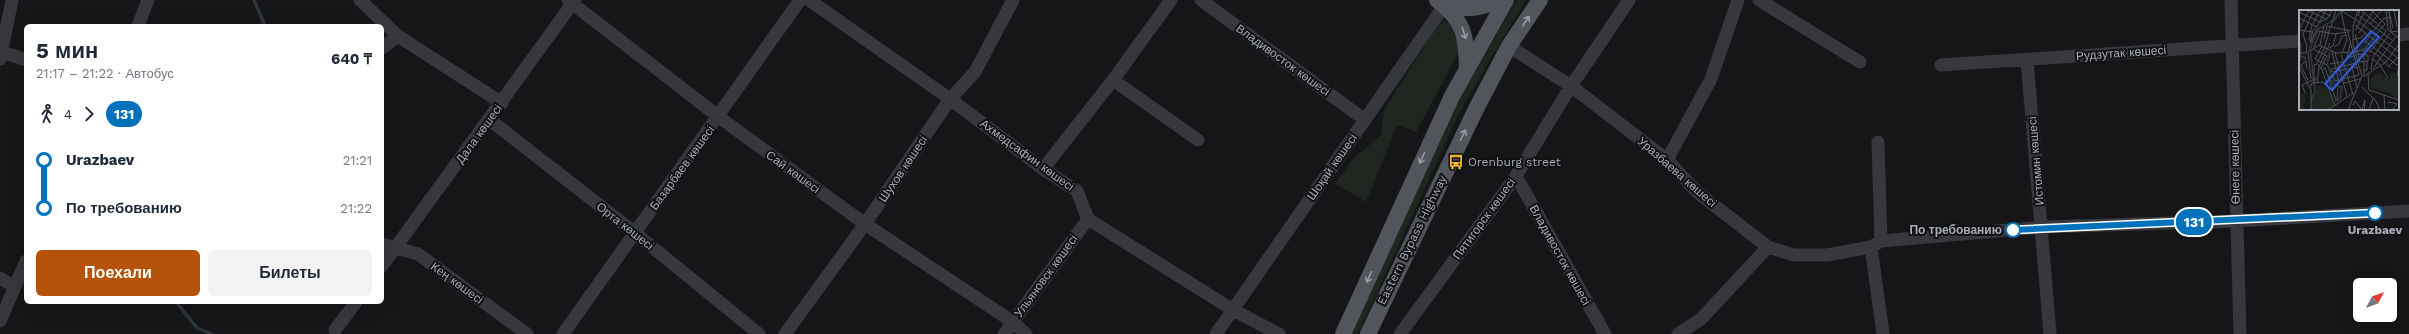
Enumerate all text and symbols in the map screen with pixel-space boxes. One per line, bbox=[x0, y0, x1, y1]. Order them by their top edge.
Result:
inset map bbox=[2299, 10, 2399, 110]
one-way arrow bbox=[1522, 16, 1530, 27]
street label: Владивосток көшесі bbox=[1233, 21, 1333, 99]
one-way arrow bbox=[1461, 27, 1468, 40]
text: 5 мин bbox=[36, 38, 98, 63]
street label: Рудзутак көшесі bbox=[2075, 43, 2167, 63]
text: 640 ₸ bbox=[331, 50, 372, 68]
text: 21:17 – 21:22 · Автобус bbox=[36, 66, 174, 81]
street label: Дала көшесі bbox=[453, 102, 505, 166]
icon: walk bbox=[36, 103, 58, 125]
icon: forward bbox=[78, 103, 100, 125]
text: 131 bbox=[114, 106, 134, 122]
text: 4 bbox=[64, 107, 72, 122]
street label: Ахмедсафин көшесі bbox=[977, 116, 1077, 194]
street label: Истомин көшесі bbox=[2025, 116, 2047, 206]
street label: Базарбаев көшесі bbox=[647, 123, 717, 213]
one-way arrow bbox=[1460, 129, 1467, 141]
street label: Өнеге көшесі bbox=[2227, 130, 2243, 204]
street label: Шоқай көшесі bbox=[1304, 131, 1360, 203]
street label: Шухов көшесі bbox=[876, 133, 930, 205]
street label: Уразбаева көшесі bbox=[1635, 134, 1719, 210]
street label: Сай көшесі bbox=[763, 148, 823, 196]
text: Urazbaev bbox=[66, 151, 134, 169]
one-way arrow bbox=[1418, 152, 1425, 164]
text: 21:21 bbox=[343, 153, 372, 168]
bus stop icon: Orenburg street bbox=[1447, 153, 1465, 171]
place label: Orenburg street bbox=[1468, 155, 1561, 169]
street label: Eastern Bypass Highway bbox=[1374, 172, 1450, 307]
street label: Пятигорск көшесі bbox=[1450, 176, 1518, 262]
text: По требованию bbox=[66, 199, 182, 217]
street label: Орта көшесі bbox=[594, 199, 656, 253]
text: 21:22 bbox=[340, 201, 372, 216]
street label: Владивосток көшесі bbox=[1527, 202, 1593, 308]
marker: Urazbaev bbox=[2367, 205, 2383, 221]
line badge: 131 bbox=[2171, 209, 2217, 235]
text: 131 bbox=[2184, 214, 2204, 230]
marker: По требованию bbox=[2005, 222, 2021, 238]
place label: По требованию bbox=[1909, 223, 2002, 237]
place label: Urazbaev bbox=[2348, 223, 2403, 237]
street label: Ульяновск көшесі bbox=[1011, 232, 1081, 320]
button: Поехали bbox=[36, 250, 200, 296]
button: Билеты bbox=[208, 250, 372, 296]
street label: Кең көшесі bbox=[428, 259, 486, 307]
one-way arrow bbox=[1365, 270, 1372, 282]
north arrow bbox=[2353, 278, 2397, 322]
map controls bbox=[2353, 278, 2397, 322]

